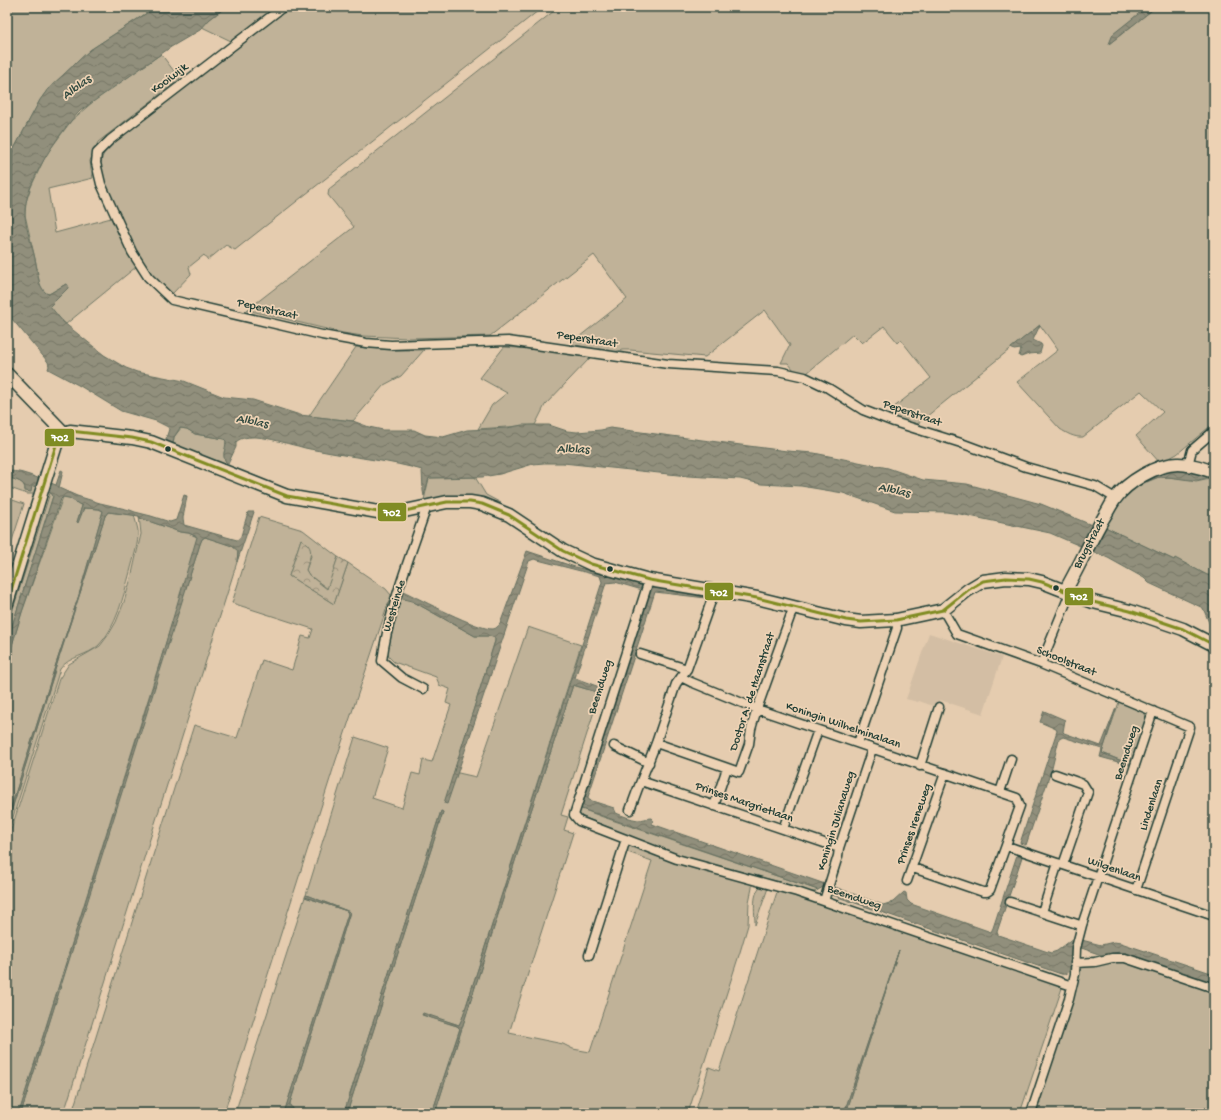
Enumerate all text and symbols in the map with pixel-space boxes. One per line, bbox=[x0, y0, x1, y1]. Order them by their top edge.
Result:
street label: Kooiwijk bbox=[149, 60, 192, 97]
water label: Alblas bbox=[60, 72, 95, 104]
street label: Peperstraat bbox=[235, 296, 299, 324]
street label: Peperstraat bbox=[555, 328, 619, 352]
street label: Peperstraat bbox=[880, 397, 944, 431]
water label: Alblas bbox=[235, 412, 270, 433]
line badge: 702 bbox=[44, 428, 75, 447]
text: 702 bbox=[50, 433, 69, 445]
water label: Alblas bbox=[557, 442, 590, 458]
unlabelled marker bbox=[163, 444, 173, 454]
water label: Alblas bbox=[877, 480, 913, 502]
line badge: 702 bbox=[377, 502, 407, 522]
text: 702 bbox=[382, 508, 401, 520]
street label: Brugstraat bbox=[1071, 516, 1110, 572]
unlabelled marker bbox=[605, 564, 615, 574]
street label: Westeinde bbox=[380, 578, 410, 634]
line badge: 702 bbox=[704, 582, 734, 601]
unlabelled marker bbox=[1051, 583, 1061, 593]
line badge: 702 bbox=[1064, 587, 1094, 606]
text: 702 bbox=[709, 588, 728, 600]
text: 702 bbox=[1069, 592, 1088, 604]
street label: Doctor A. de Haanstraat bbox=[727, 630, 779, 754]
street label: Schoolstraat bbox=[1034, 644, 1099, 681]
street label: Beemdweg bbox=[585, 658, 616, 717]
street label: Koningin Wilhelminalaan bbox=[784, 700, 903, 752]
street label: Beemdweg bbox=[1111, 724, 1142, 783]
street label: Koningin Julianaweg bbox=[815, 769, 859, 872]
street label: Lindenlaan bbox=[1137, 777, 1167, 833]
street label: Prinses Margrietlaan bbox=[692, 779, 795, 826]
street label: Prinses Ireneweg bbox=[894, 782, 935, 867]
street label: Wilgenlaan bbox=[1085, 854, 1143, 886]
street label: Beemdweg bbox=[824, 882, 883, 914]

